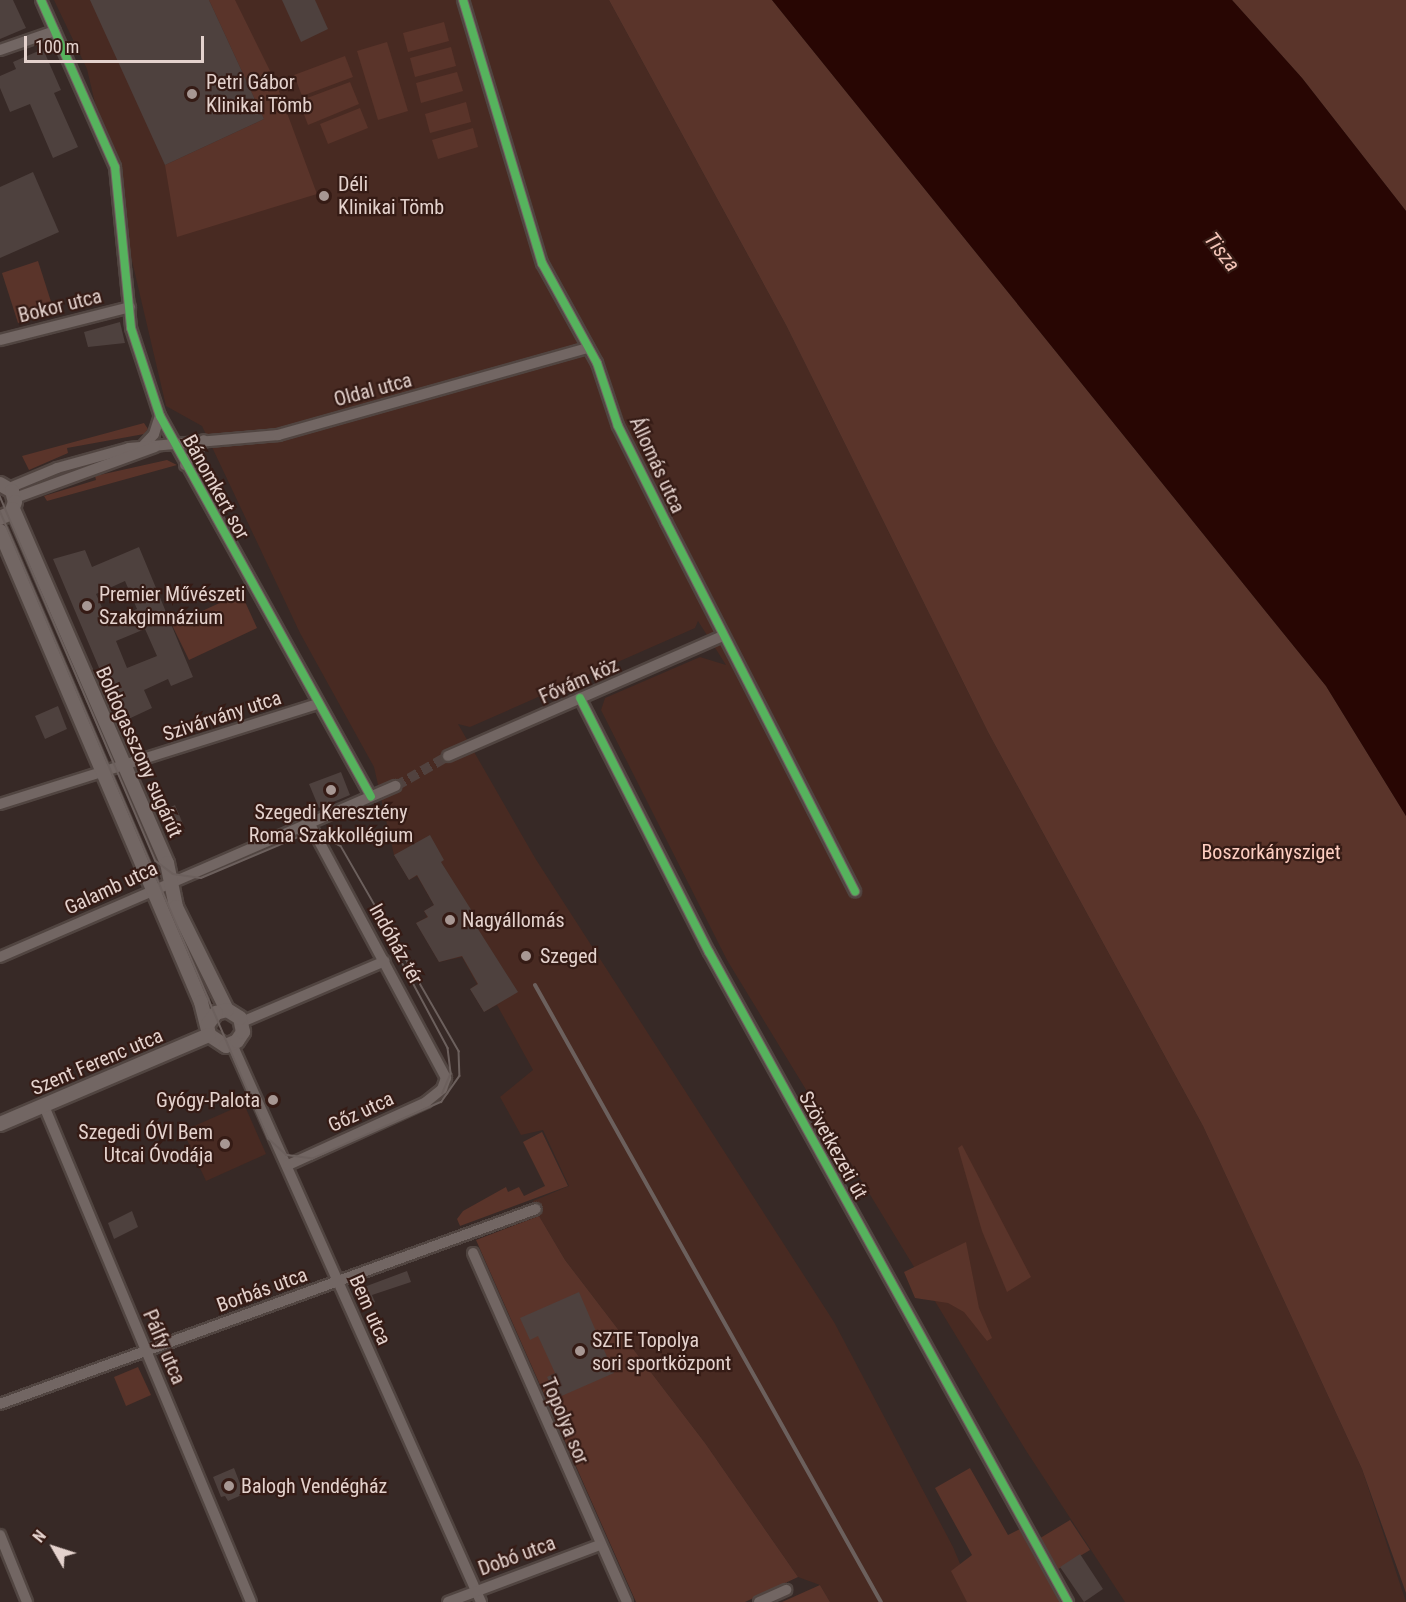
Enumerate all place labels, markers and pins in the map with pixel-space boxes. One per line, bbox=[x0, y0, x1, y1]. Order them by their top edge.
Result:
place label: Petri Gábor Klinikai Tömb bbox=[206, 70, 313, 117]
marker: Petri Gábor Klinikai Tömb bbox=[183, 85, 201, 103]
place label: Déli Klinikai Tömb bbox=[338, 172, 445, 219]
marker: Déli Klinikai Tömb bbox=[315, 187, 333, 205]
place label: Premier Művészeti Szakgimnázium bbox=[99, 582, 245, 629]
marker: Premier Művészeti Szakgimnázium bbox=[80, 599, 94, 613]
marker: Szegedi Keresztény Roma Szakkollégium bbox=[324, 783, 338, 797]
place label: Szegedi Keresztény Roma Szakkollégium bbox=[249, 800, 413, 847]
place label: Nagyállomás bbox=[462, 908, 565, 932]
marker: Nagyállomás bbox=[443, 913, 457, 927]
place label: Szeged bbox=[540, 944, 598, 968]
marker: Szeged bbox=[517, 947, 535, 965]
place label: Gyógy-Palota bbox=[156, 1088, 260, 1112]
marker: Gyógy-Palota bbox=[264, 1091, 282, 1109]
place label: Szegedi ÓVI Bem Utcai Óvodája bbox=[78, 1120, 213, 1167]
marker: Szegedi ÓVI Bem Utcai Óvodája bbox=[218, 1137, 232, 1151]
place label: SZTE Topolya sori sportközpont bbox=[592, 1328, 731, 1375]
marker: SZTE Topolya sori sportközpont bbox=[573, 1344, 587, 1358]
place label: Balogh Vendégház bbox=[241, 1474, 387, 1498]
marker: Balogh Vendégház bbox=[222, 1479, 236, 1493]

